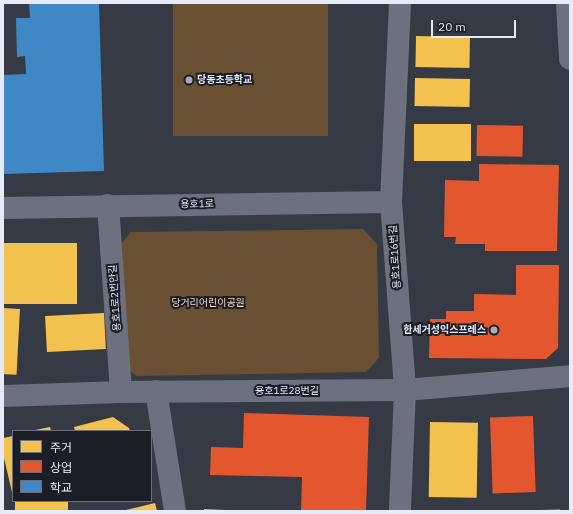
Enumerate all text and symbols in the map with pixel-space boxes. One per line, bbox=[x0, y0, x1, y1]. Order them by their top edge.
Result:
scale bar bbox=[433, 12, 518, 38]
text: 20 m bbox=[438, 19, 466, 34]
place label: 당동초등학교 bbox=[197, 74, 252, 86]
marker: 당동초등학교 bbox=[184, 75, 194, 85]
street label: 용호1로 bbox=[180, 198, 214, 210]
street label: 용호1로16번길 bbox=[387, 225, 403, 289]
street label: 용호1로2번안길 bbox=[107, 264, 123, 332]
park label: 당거리어린이공원 bbox=[171, 297, 245, 309]
place label: 한세거성익스프레스 bbox=[403, 324, 486, 336]
marker: 한세거성익스프레스 bbox=[489, 325, 499, 335]
street label: 용호1로28번길 bbox=[255, 385, 319, 397]
legend bbox=[12, 430, 152, 502]
text: 주거 bbox=[50, 440, 72, 455]
text: 상업 bbox=[50, 460, 72, 475]
text: 학교 bbox=[50, 480, 72, 495]

